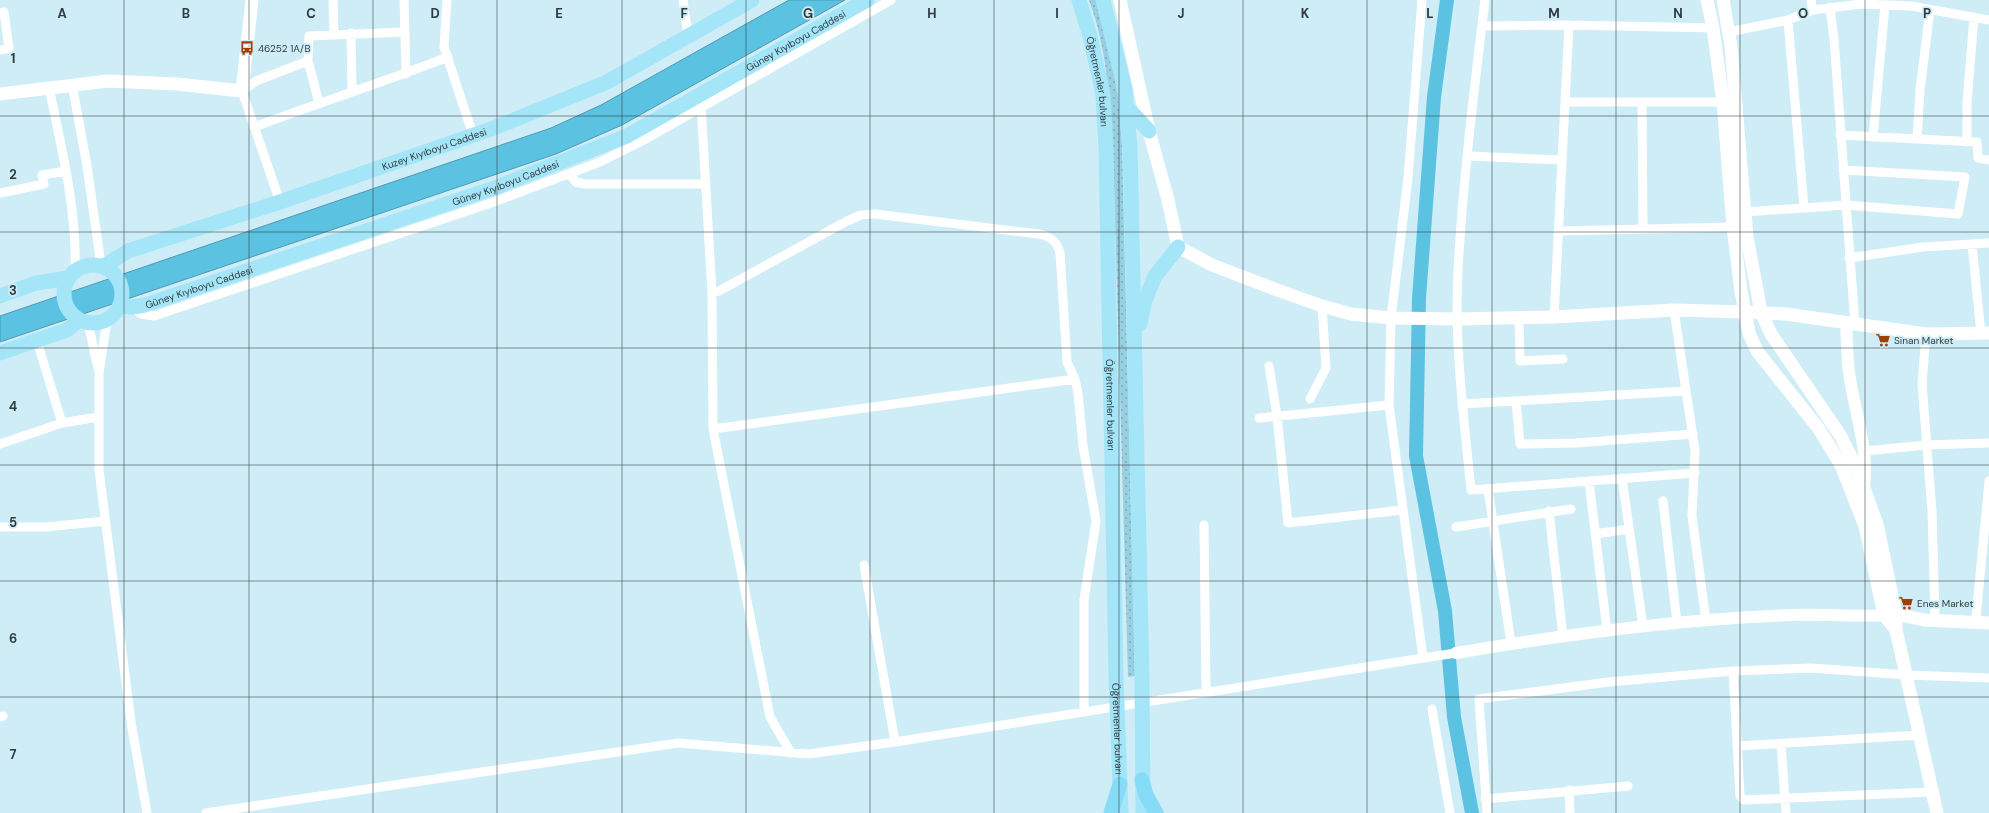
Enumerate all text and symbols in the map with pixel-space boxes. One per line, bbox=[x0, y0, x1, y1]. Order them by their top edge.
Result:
text: A bbox=[57, 5, 67, 22]
text: B bbox=[182, 5, 190, 22]
text: C bbox=[306, 5, 316, 22]
text: D bbox=[430, 5, 440, 22]
text: E bbox=[555, 5, 563, 22]
text: F bbox=[680, 5, 688, 22]
text: H bbox=[927, 5, 937, 22]
text: I bbox=[1055, 5, 1059, 22]
text: J bbox=[1177, 5, 1185, 22]
text: K bbox=[1301, 5, 1310, 22]
text: L bbox=[1426, 5, 1434, 22]
text: M bbox=[1548, 5, 1560, 22]
text: N bbox=[1673, 5, 1683, 22]
text: O bbox=[1798, 5, 1808, 22]
text: P bbox=[1923, 5, 1931, 22]
street label: Güney Kıyıboyu Caddesi bbox=[743, 7, 847, 73]
street label: Öğretmenler bulvarı bbox=[1084, 35, 1111, 127]
bus stop icon: 46252 1A/B bbox=[239, 40, 255, 56]
place label: 46252 1A/B bbox=[258, 42, 310, 55]
text: 1 bbox=[11, 50, 15, 67]
street label: Kuzey Kıyıboyu Caddesi bbox=[380, 125, 488, 173]
street label: Güney Kıyıboyu Caddesi bbox=[451, 157, 561, 208]
text: 2 bbox=[9, 166, 17, 183]
street label: Güney Kıyıboyu Caddesi bbox=[143, 263, 254, 311]
text: 3 bbox=[9, 282, 17, 299]
supermarket icon: Sinan Market bbox=[1875, 332, 1891, 348]
place label: Sinan Market bbox=[1894, 334, 1954, 347]
street label: Öğretmenler bulvarı bbox=[1103, 359, 1118, 451]
text: 4 bbox=[9, 398, 17, 415]
text: 5 bbox=[9, 514, 17, 531]
supermarket icon: Enes Market bbox=[1898, 595, 1914, 611]
place label: Enes Market bbox=[1917, 597, 1973, 610]
text: 6 bbox=[9, 630, 17, 647]
street label: Öğretmenler bulvarı bbox=[1110, 683, 1126, 775]
text: 7 bbox=[10, 746, 17, 763]

